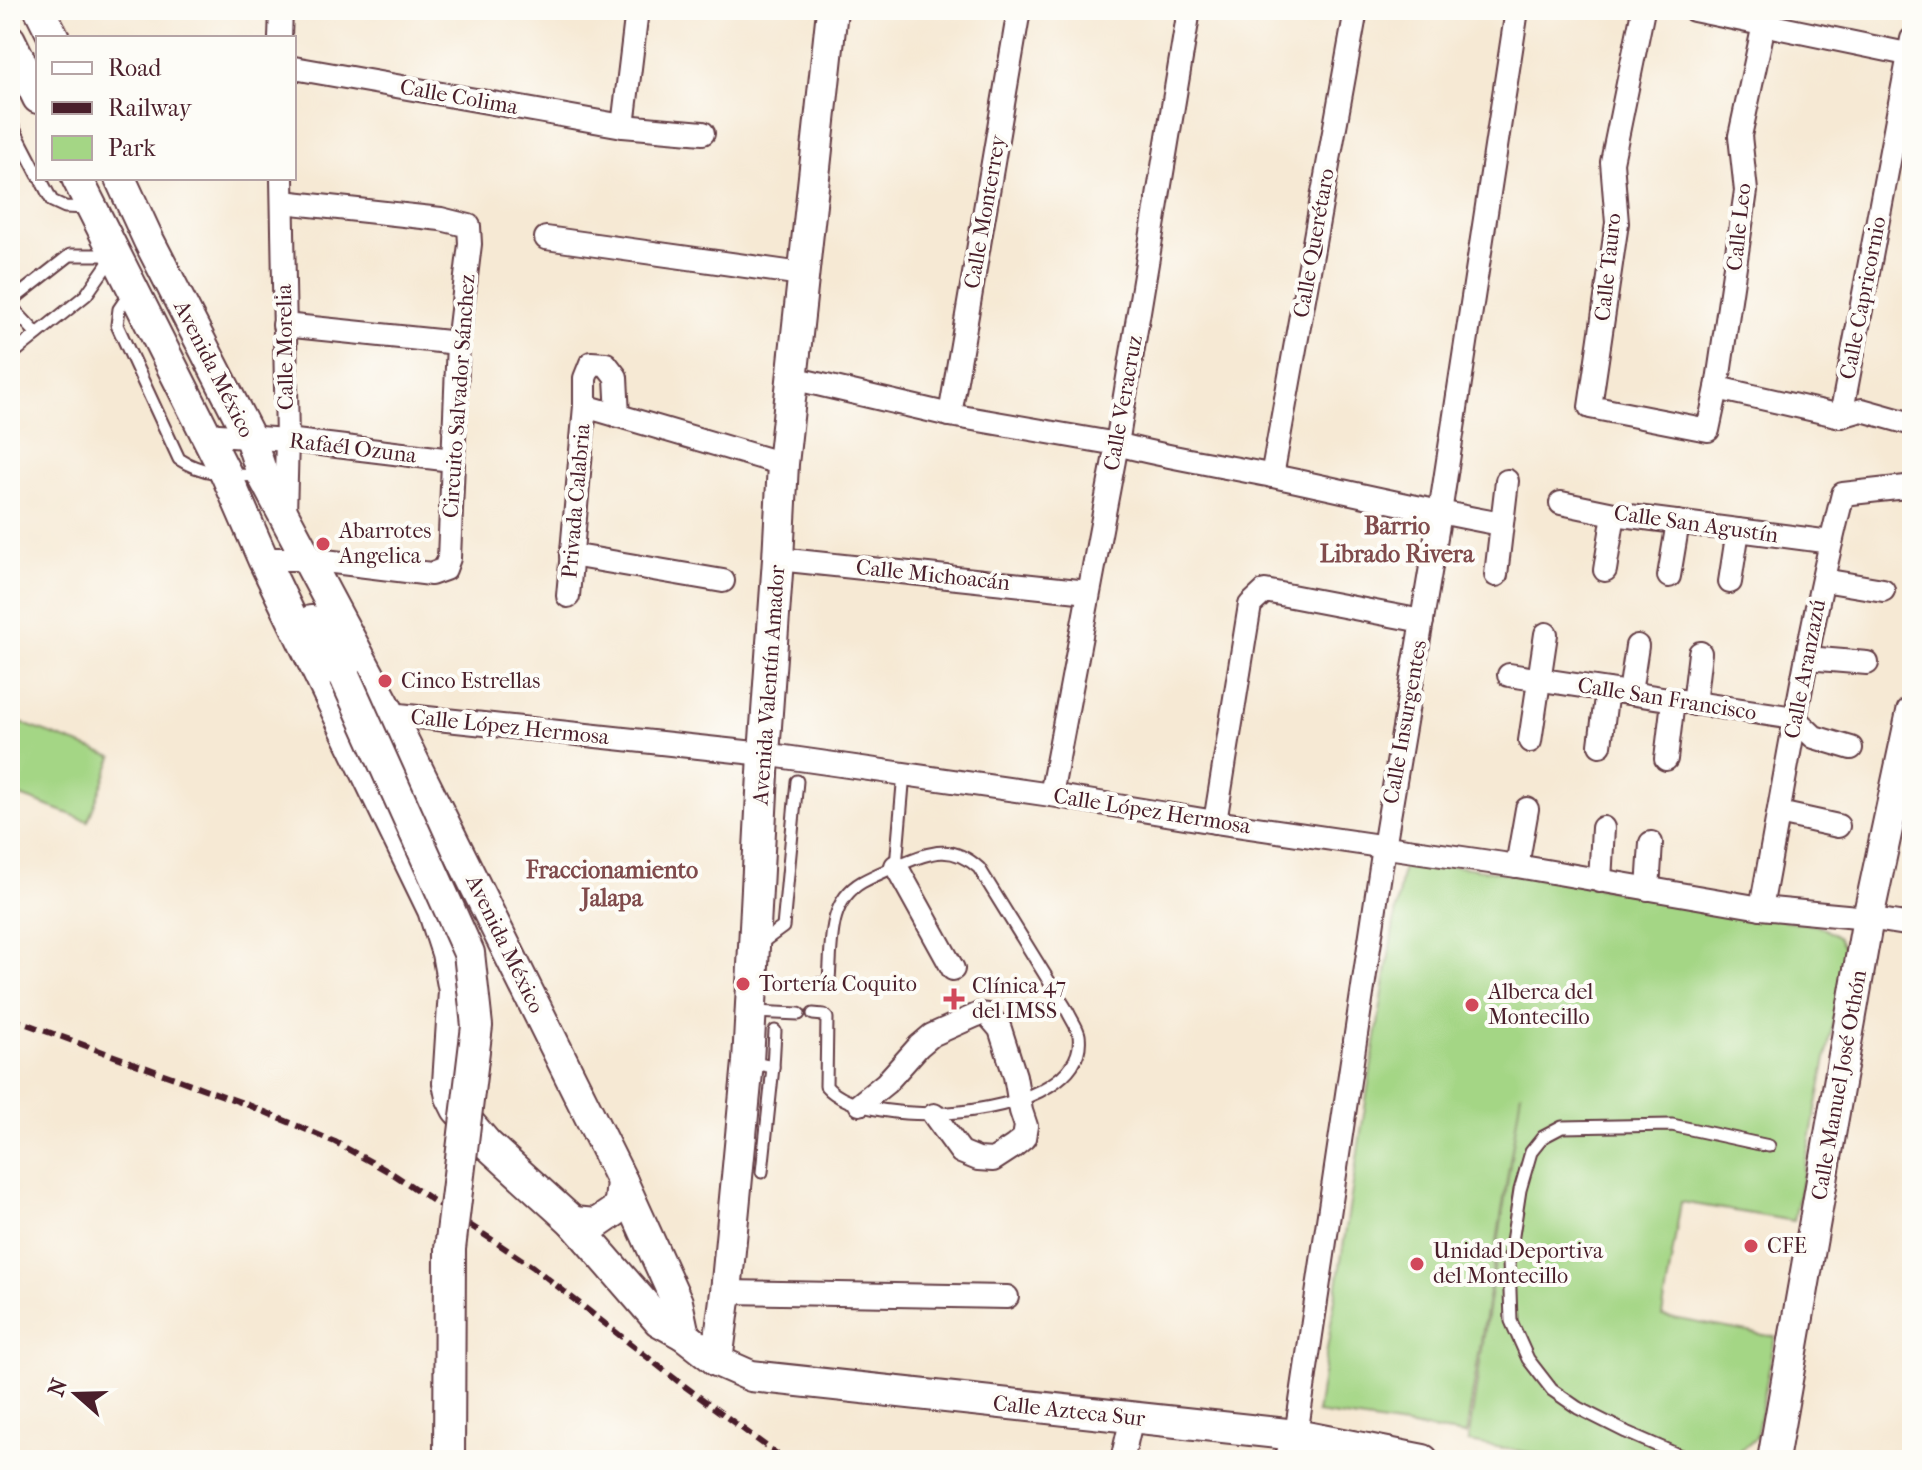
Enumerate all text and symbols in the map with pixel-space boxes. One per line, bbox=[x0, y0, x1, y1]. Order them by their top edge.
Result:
legend bbox=[36, 36, 296, 180]
text: Road bbox=[108, 54, 162, 82]
street label: Calle Colima bbox=[398, 74, 521, 120]
text: Railway bbox=[108, 94, 193, 122]
street label: Calle Monterrey bbox=[959, 132, 1012, 291]
text: Park bbox=[108, 134, 156, 162]
street label: Calle Querétaro bbox=[1288, 166, 1340, 320]
street label: Calle Leo bbox=[1721, 182, 1757, 272]
street label: Calle Tauro bbox=[1589, 212, 1627, 322]
street label: Calle Capricornio bbox=[1834, 214, 1892, 382]
street label: Circuito Salvador Sánchez bbox=[437, 273, 481, 519]
street label: Calle Morelia bbox=[271, 283, 299, 410]
street label: Avenida México bbox=[168, 295, 260, 442]
street label: Calle Veracruz bbox=[1098, 333, 1148, 473]
street label: Privada Calabria bbox=[556, 422, 596, 579]
street label: Rafaél Ozuna bbox=[288, 427, 419, 469]
street label: Calle San Agustín bbox=[1612, 500, 1780, 548]
district label: Barrio Librado Rivera bbox=[1320, 512, 1475, 568]
place label: Abarrotes Angelica bbox=[338, 518, 431, 569]
marker: Abarrotes Angelica bbox=[314, 535, 332, 553]
street label: Calle Michoacán bbox=[855, 554, 1012, 596]
street label: Avenida Valentín Amador bbox=[748, 563, 790, 807]
street label: Calle Aranzazú bbox=[1779, 597, 1831, 741]
street label: Calle Insurgentes bbox=[1378, 638, 1432, 806]
place label: Cinco Estrellas bbox=[401, 668, 540, 694]
marker: Cinco Estrellas bbox=[376, 672, 394, 690]
street label: Calle San Francisco bbox=[1576, 672, 1758, 726]
street label: Calle López Hermosa bbox=[409, 704, 611, 750]
street label: Calle López Hermosa bbox=[1051, 783, 1253, 840]
district label: Fraccionamiento Jalapa bbox=[525, 856, 698, 912]
street label: Avenida México bbox=[460, 870, 550, 1017]
street label: Calle Manuel José Othón bbox=[1806, 968, 1872, 1202]
place label: Tortería Coquito bbox=[759, 971, 917, 997]
place label: Clínica 47 del IMSS bbox=[972, 973, 1066, 1024]
marker: Tortería Coquito bbox=[734, 975, 752, 993]
place label: Alberca del Montecillo bbox=[1487, 979, 1593, 1030]
marker: Clínica 47 del IMSS bbox=[943, 988, 965, 1010]
marker: Alberca del Montecillo bbox=[1463, 996, 1481, 1014]
place label: CFE bbox=[1767, 1233, 1807, 1259]
marker: CFE bbox=[1742, 1237, 1760, 1255]
place label: Unidad Deportiva del Montecillo bbox=[1433, 1238, 1604, 1289]
marker: Unidad Deportiva del Montecillo bbox=[1408, 1255, 1426, 1273]
north arrow bbox=[36, 1354, 116, 1434]
text: N bbox=[43, 1375, 73, 1400]
street label: Calle Azteca Sur bbox=[992, 1390, 1147, 1432]

